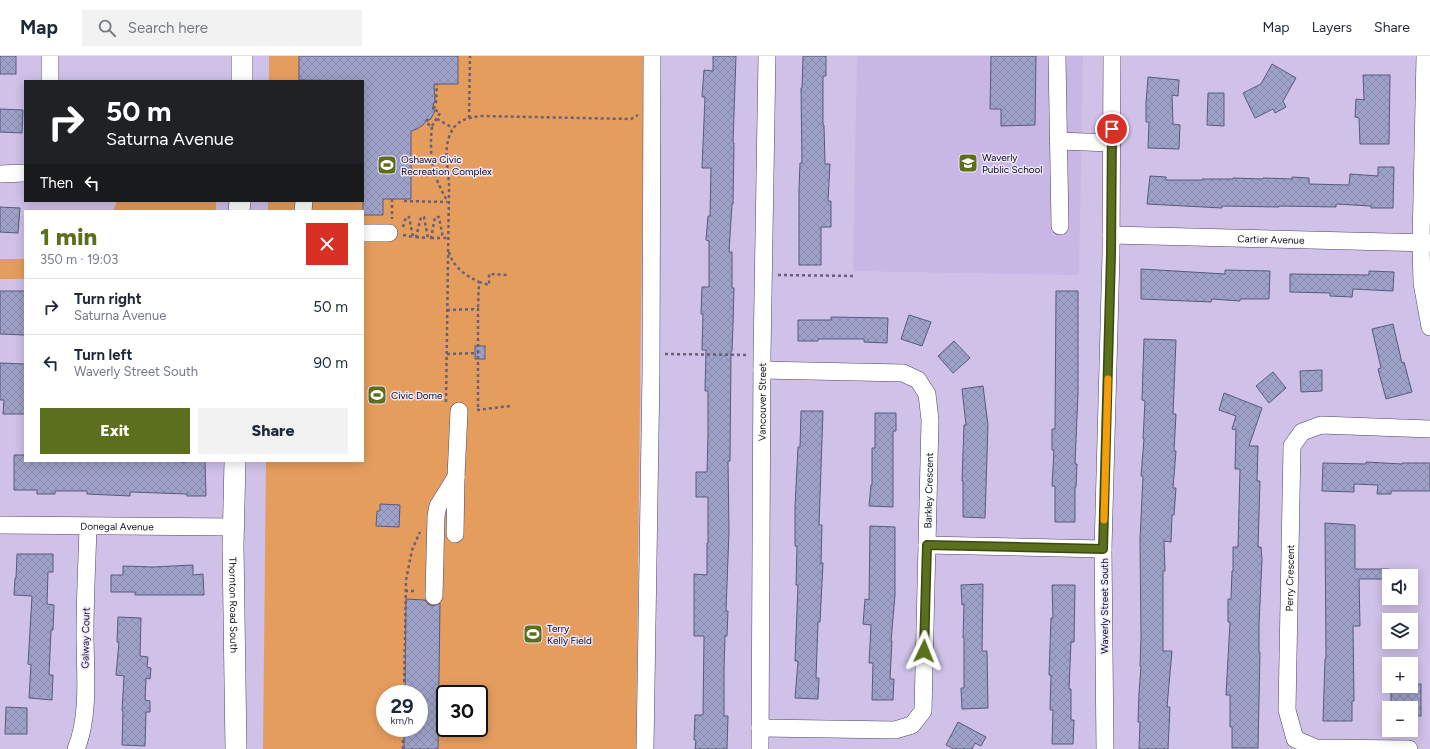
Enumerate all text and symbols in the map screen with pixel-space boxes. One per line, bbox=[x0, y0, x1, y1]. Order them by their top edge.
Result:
search box bbox=[82, 10, 362, 46]
text: Map bbox=[20, 16, 58, 39]
icon: search bbox=[96, 17, 118, 39]
text: Search here bbox=[128, 19, 208, 37]
text: Map bbox=[1262, 19, 1290, 36]
text: Layers bbox=[1312, 19, 1352, 36]
text: Share bbox=[1374, 19, 1410, 36]
text: 50 m bbox=[106, 94, 172, 128]
icon: right bbox=[40, 96, 92, 148]
pin bbox=[1095, 112, 1129, 146]
icon: arrive bbox=[1101, 118, 1123, 140]
text: Saturna Avenue bbox=[106, 128, 234, 150]
place label: Waverly Public School bbox=[982, 151, 1043, 176]
school or university icon: Waverly Public School bbox=[957, 152, 979, 174]
place label: Oshawa Civic Recreation Complex bbox=[401, 153, 492, 178]
sports icon: Oshawa Civic Recreation Complex bbox=[376, 154, 398, 176]
icon: left bbox=[81, 172, 103, 194]
text: Then bbox=[40, 174, 73, 192]
text: 1 min bbox=[40, 222, 97, 251]
button: close bbox=[306, 223, 348, 265]
street label: Cartier Avenue bbox=[1237, 232, 1305, 247]
text: 350 m · 19:03 bbox=[40, 252, 118, 267]
text: Turn right bbox=[74, 290, 142, 308]
icon: right bbox=[40, 296, 62, 318]
text: 50 m bbox=[313, 298, 348, 316]
text: Saturna Avenue bbox=[74, 308, 166, 323]
text: Turn left bbox=[74, 346, 132, 364]
icon: left bbox=[40, 352, 62, 374]
text: 90 m bbox=[313, 354, 348, 372]
street label: Vancouver Street bbox=[756, 362, 769, 441]
text: Waverly Street South bbox=[74, 364, 198, 379]
sports icon: Civic Dome bbox=[366, 384, 388, 406]
place label: Civic Dome bbox=[391, 389, 443, 402]
button: Exit bbox=[40, 408, 190, 454]
button: Share bbox=[198, 408, 348, 454]
street label: Barkley Crescent bbox=[921, 452, 936, 529]
street label: Donegal Avenue bbox=[80, 520, 154, 533]
street label: Perry Crescent bbox=[1283, 544, 1297, 611]
street label: Thornton Road South bbox=[226, 557, 241, 653]
street label: Waverly Street South bbox=[1098, 558, 1111, 654]
map controls bbox=[1382, 569, 1418, 737]
button: sound bbox=[1382, 569, 1418, 605]
street label: Galway Court bbox=[78, 607, 93, 669]
button: layers bbox=[1382, 613, 1418, 649]
place label: Terry Kelly Field bbox=[547, 622, 592, 647]
sports icon: Terry Kelly Field bbox=[522, 623, 544, 645]
position arrow bbox=[903, 630, 945, 672]
button: + bbox=[1382, 657, 1418, 693]
speed limit sign: 30 bbox=[436, 685, 488, 737]
text: 29 bbox=[390, 694, 414, 718]
button: − bbox=[1382, 701, 1418, 737]
text: km/h bbox=[391, 714, 413, 727]

